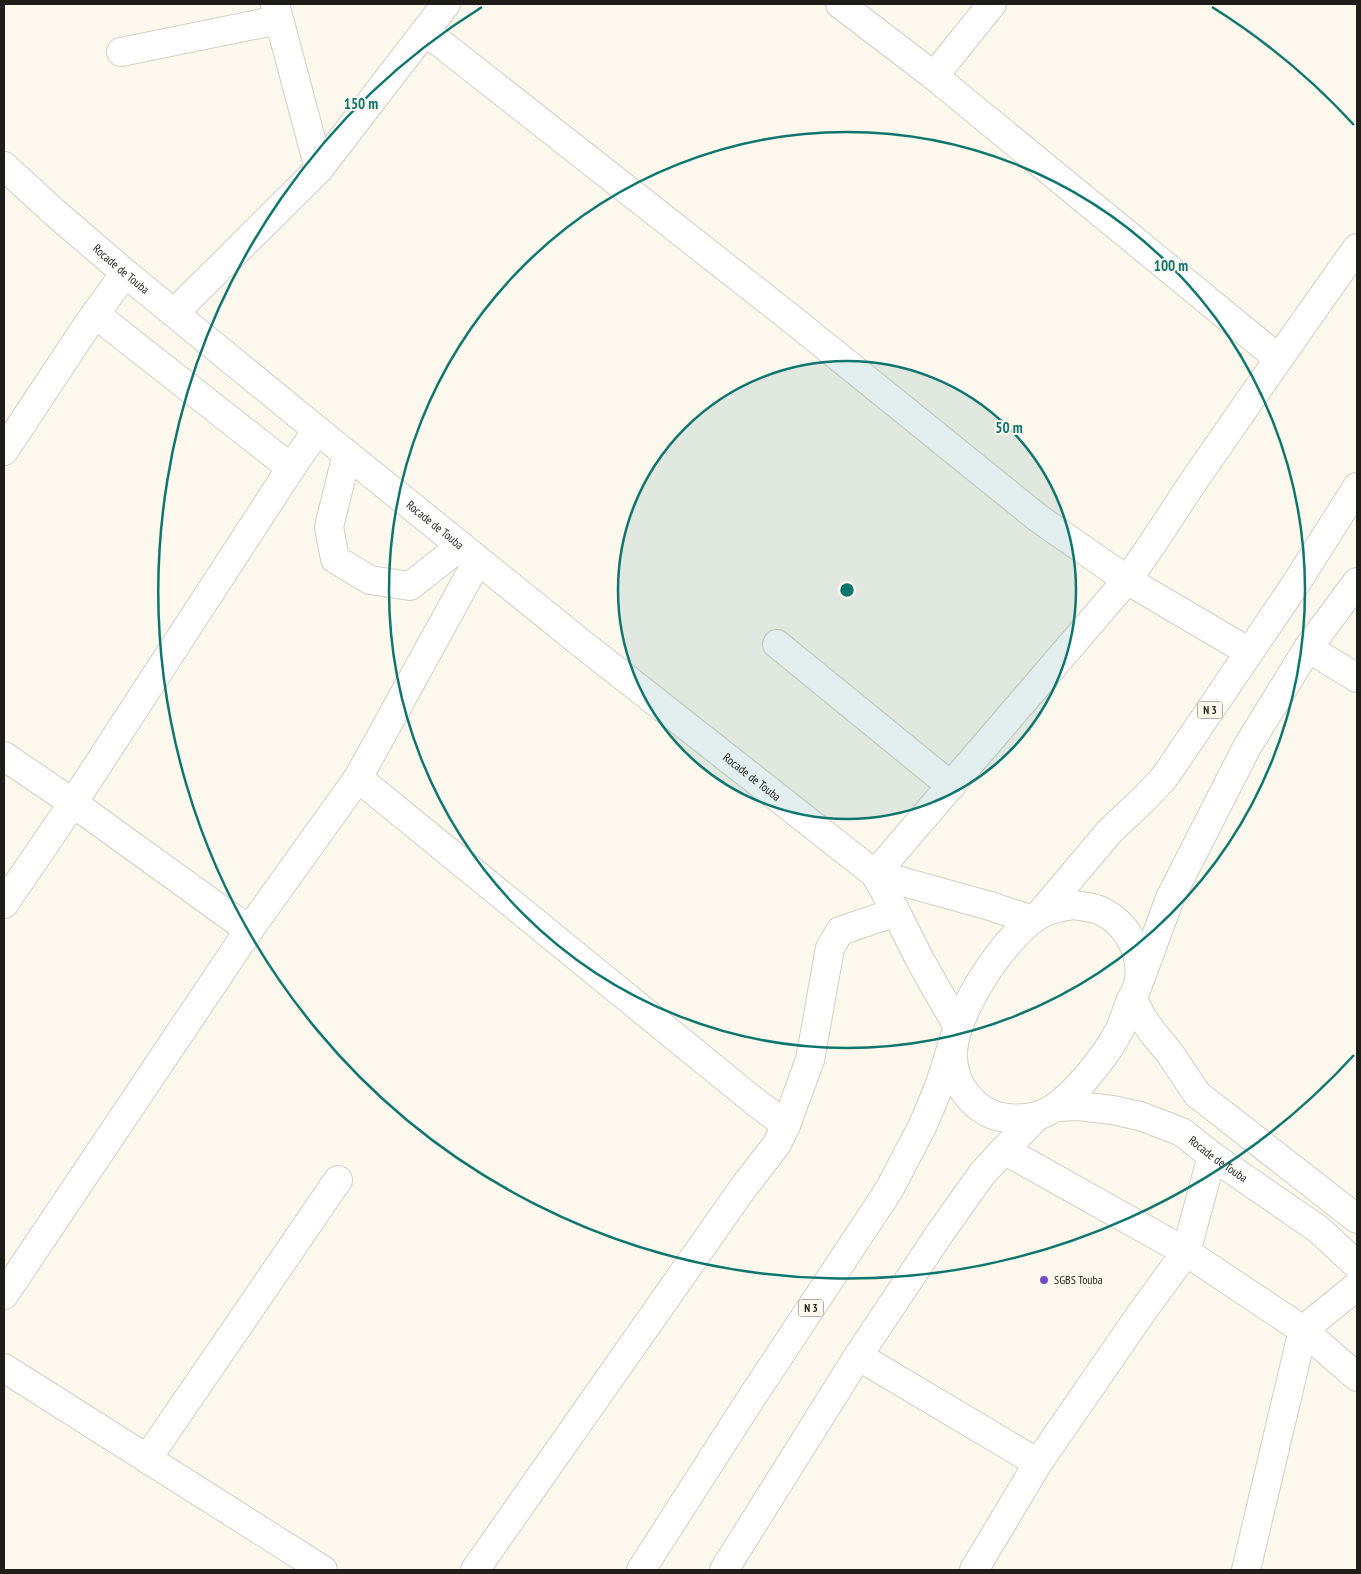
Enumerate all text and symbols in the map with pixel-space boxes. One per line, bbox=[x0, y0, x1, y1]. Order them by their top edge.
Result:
text: 150 m bbox=[344, 94, 378, 113]
street label: Rocade de Touba bbox=[90, 241, 153, 297]
text: 100 m bbox=[1154, 256, 1188, 275]
text: 50 m bbox=[995, 418, 1023, 437]
street label: Rocade de Touba bbox=[404, 497, 467, 552]
centre of rings bbox=[838, 581, 856, 599]
road number: N 3 bbox=[1198, 702, 1222, 718]
street label: Rocade de Touba bbox=[720, 750, 784, 804]
street label: Rocade de Touba bbox=[1186, 1132, 1251, 1185]
place label: SGBS Touba bbox=[1054, 1272, 1103, 1287]
marker: SGBS Touba bbox=[1038, 1274, 1050, 1286]
road number: N 3 bbox=[798, 1300, 824, 1316]

